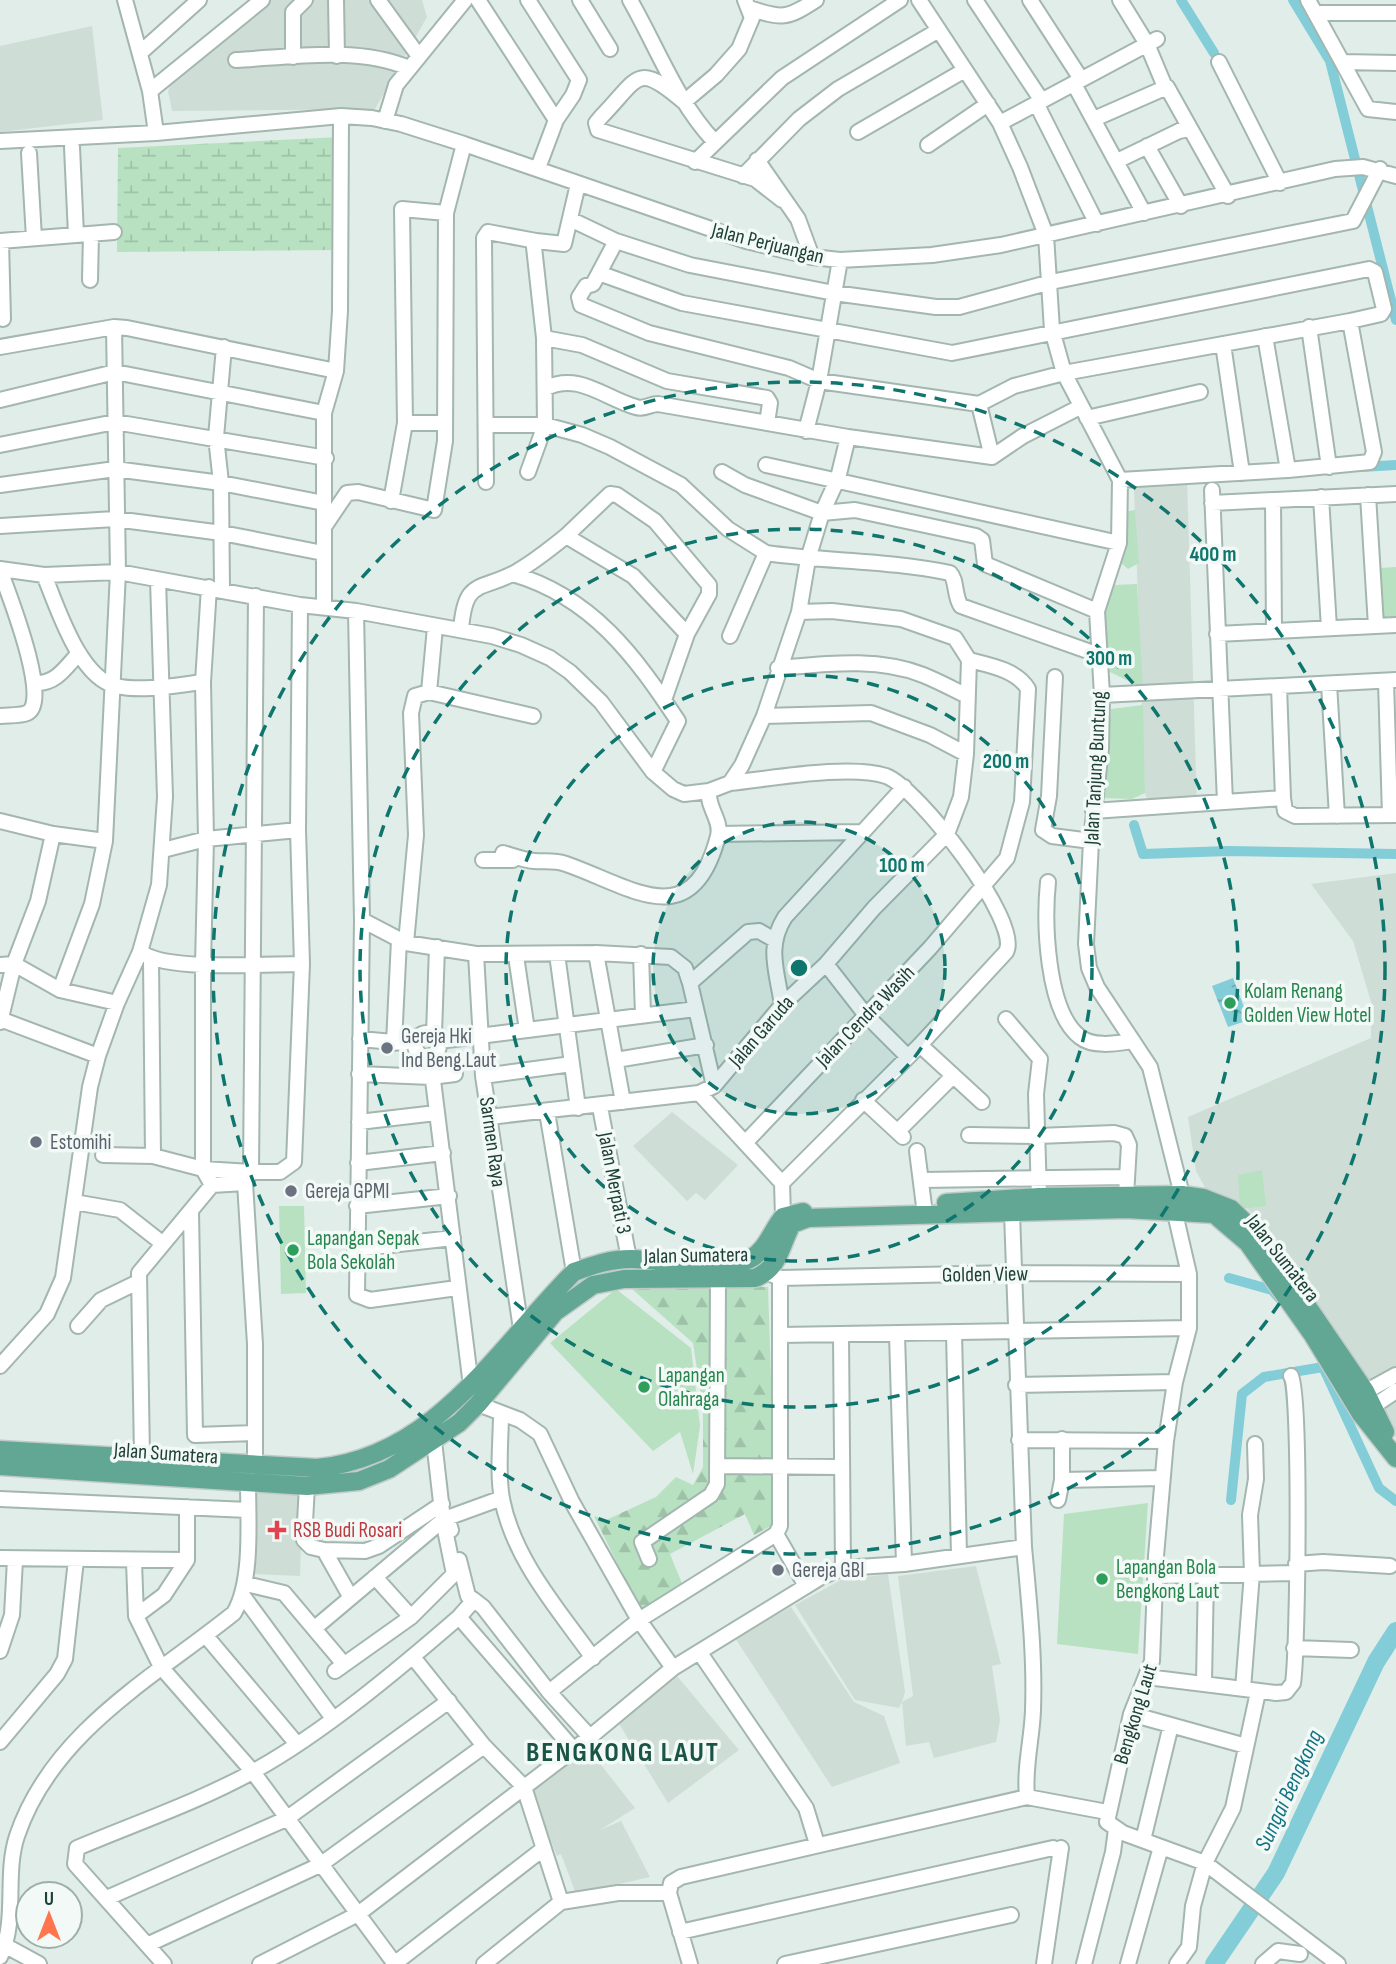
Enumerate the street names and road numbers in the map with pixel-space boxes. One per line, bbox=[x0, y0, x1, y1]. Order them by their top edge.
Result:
street label: Jalan Perjuangan bbox=[708, 217, 827, 270]
street label: Jalan Tanjung Buntung bbox=[1079, 690, 1112, 847]
street label: Jalan Cendra Wasih bbox=[810, 960, 920, 1073]
street label: Jalan Garuda bbox=[723, 990, 799, 1073]
street label: Sarmen Raya bbox=[474, 1095, 511, 1189]
street label: Jalan Merpati 3 bbox=[592, 1129, 637, 1236]
street label: Jalan Sumatera bbox=[1240, 1209, 1325, 1307]
street label: Jalan Sumatera bbox=[643, 1242, 748, 1269]
street label: Golden View bbox=[942, 1261, 1029, 1288]
street label: Jalan Sumatera bbox=[112, 1437, 219, 1470]
street label: Bengkong Laut bbox=[1108, 1661, 1163, 1767]

